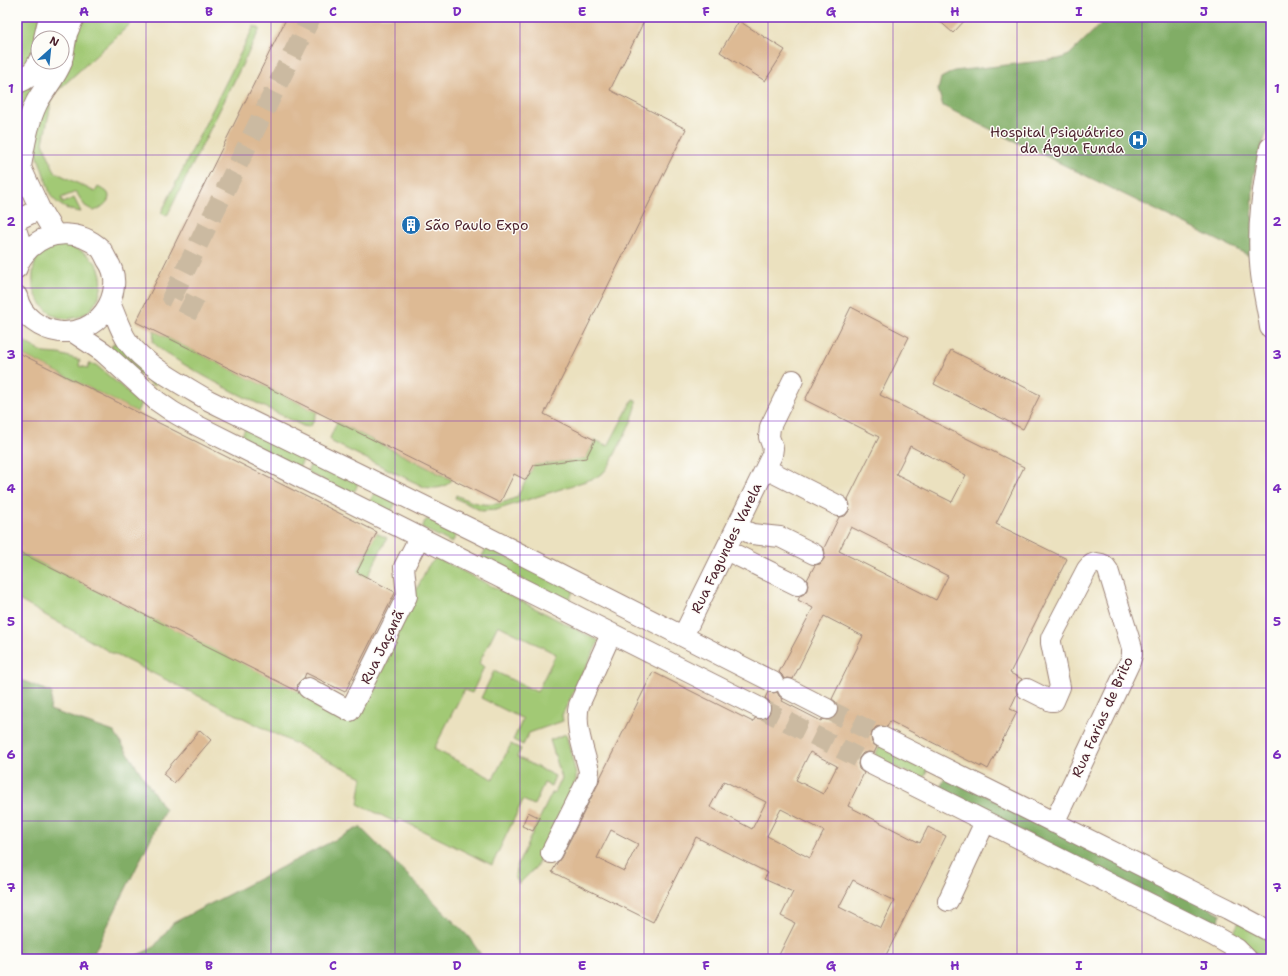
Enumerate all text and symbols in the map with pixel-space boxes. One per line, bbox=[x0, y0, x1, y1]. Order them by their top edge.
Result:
text: A bbox=[79, 3, 89, 20]
text: B bbox=[205, 3, 213, 20]
text: C bbox=[329, 3, 337, 20]
text: D bbox=[452, 3, 462, 20]
text: E bbox=[578, 3, 587, 20]
text: F bbox=[702, 3, 710, 20]
text: G bbox=[826, 3, 837, 20]
text: H bbox=[950, 3, 960, 20]
text: I bbox=[1075, 3, 1083, 20]
text: J bbox=[1200, 3, 1208, 20]
north arrow bbox=[30, 30, 70, 70]
text: N bbox=[47, 33, 62, 50]
text: 1 bbox=[8, 80, 14, 97]
text: 1 bbox=[1274, 80, 1280, 97]
place label: Hospital Psiquátrico da Água Funda bbox=[990, 123, 1124, 157]
hospital icon: Hospital Psiquátrico da Água Funda bbox=[1127, 129, 1149, 151]
text: 2 bbox=[6, 213, 16, 230]
text: 2 bbox=[1272, 213, 1282, 230]
building icon: São Paulo Expo bbox=[400, 214, 422, 236]
place label: São Paulo Expo bbox=[425, 216, 528, 234]
text: 3 bbox=[6, 346, 16, 363]
text: 3 bbox=[1272, 346, 1282, 363]
text: 4 bbox=[6, 480, 16, 497]
street label: Rua Fagundes Varela bbox=[687, 480, 766, 616]
text: 4 bbox=[1272, 480, 1282, 497]
street label: Rua Jaçanã bbox=[356, 607, 408, 687]
text: 5 bbox=[7, 613, 15, 630]
text: 5 bbox=[1273, 613, 1281, 630]
street label: Rua Farias de Brito bbox=[1067, 654, 1137, 780]
text: 6 bbox=[6, 746, 16, 763]
text: 6 bbox=[1272, 746, 1282, 763]
text: 7 bbox=[6, 879, 16, 896]
text: 7 bbox=[1272, 879, 1282, 896]
text: A bbox=[79, 957, 89, 974]
text: B bbox=[205, 957, 213, 974]
text: C bbox=[329, 957, 337, 974]
text: D bbox=[452, 957, 462, 974]
text: E bbox=[578, 957, 587, 974]
text: F bbox=[702, 957, 710, 974]
text: G bbox=[826, 957, 837, 974]
text: H bbox=[950, 957, 960, 974]
text: I bbox=[1075, 957, 1083, 974]
text: J bbox=[1200, 957, 1208, 974]

